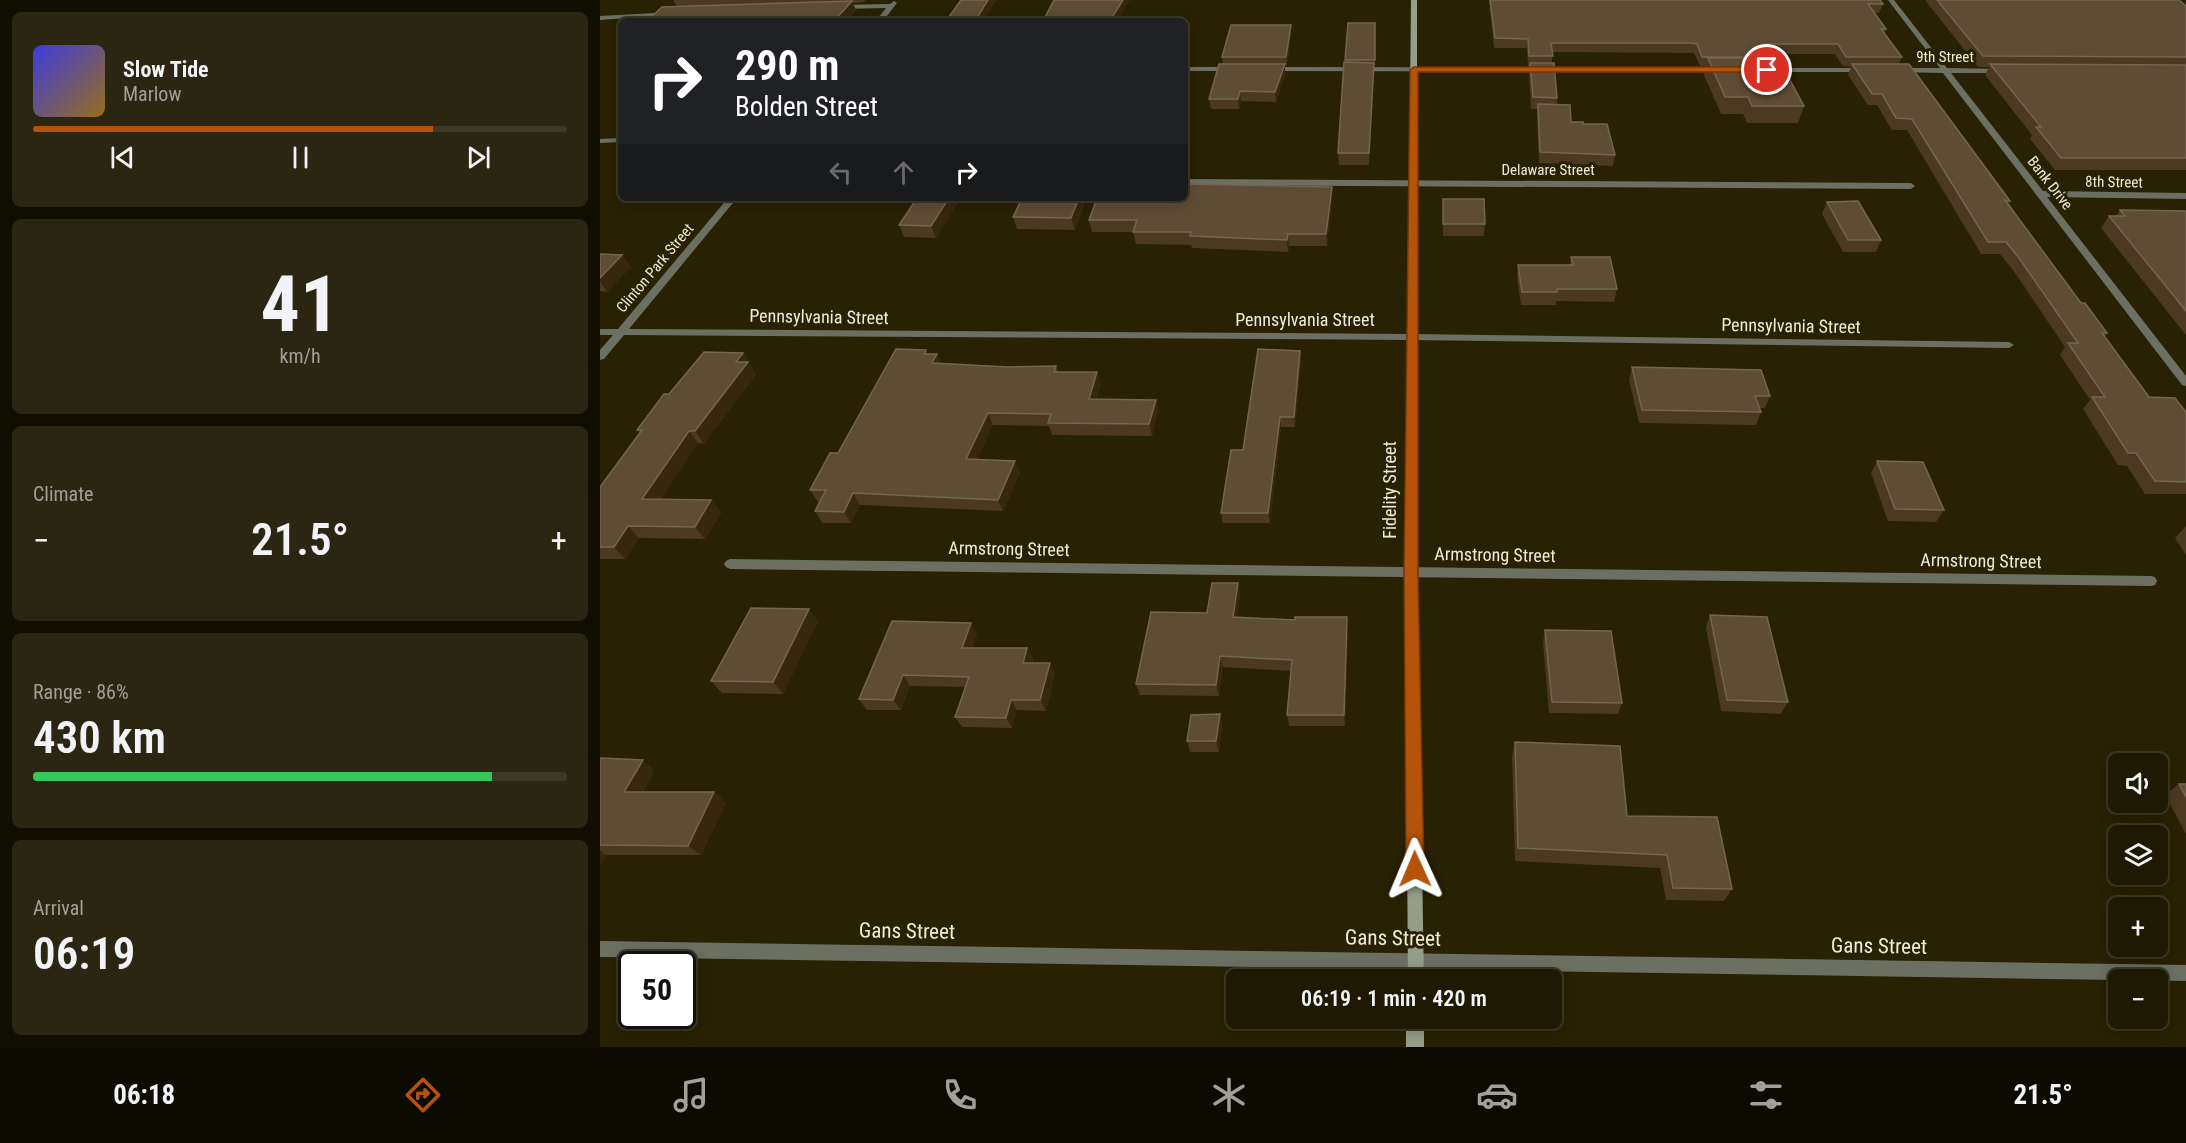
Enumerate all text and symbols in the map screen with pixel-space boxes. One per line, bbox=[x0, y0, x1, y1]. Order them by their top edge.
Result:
text: 290 m bbox=[735, 41, 840, 90]
icon: right bbox=[636, 42, 714, 120]
pin bbox=[1741, 44, 1792, 95]
street label: 9th Street bbox=[1916, 48, 1974, 66]
icon: arrive bbox=[1750, 53, 1783, 86]
text: Slow Tide bbox=[123, 57, 209, 82]
text: Marlow bbox=[123, 82, 181, 106]
text: Bolden Street bbox=[735, 91, 878, 123]
icon: previous bbox=[106, 141, 139, 174]
icon: pause bbox=[284, 141, 317, 174]
icon: next bbox=[462, 141, 495, 174]
street label: Bank Drive bbox=[2024, 153, 2076, 213]
icon: left bbox=[824, 156, 857, 189]
icon: ahead bbox=[887, 156, 920, 189]
icon: right bbox=[950, 156, 983, 189]
street label: Delaware Street bbox=[1501, 161, 1595, 179]
street label: 8th Street bbox=[2085, 172, 2143, 192]
street label: Clinton Park Street bbox=[613, 220, 697, 316]
text: 41 bbox=[261, 259, 339, 350]
street label: Pennsylvania Street bbox=[749, 305, 889, 328]
street label: Pennsylvania Street bbox=[1235, 309, 1375, 330]
street label: Pennsylvania Street bbox=[1721, 314, 1861, 337]
text: km/h bbox=[279, 344, 321, 368]
street label: Fidelity Street bbox=[1379, 441, 1400, 539]
text: Climate bbox=[33, 482, 93, 506]
text: 21.5° bbox=[251, 513, 349, 566]
text: − bbox=[33, 521, 50, 560]
text: + bbox=[551, 521, 567, 560]
street label: Armstrong Street bbox=[948, 537, 1070, 560]
street label: Armstrong Street bbox=[1434, 543, 1556, 566]
street label: Armstrong Street bbox=[1920, 549, 2042, 572]
text: Range · 86% bbox=[33, 680, 129, 704]
text: 430 km bbox=[33, 711, 166, 764]
map controls bbox=[2108, 753, 2168, 1029]
button: sound bbox=[2108, 753, 2168, 813]
button: layers bbox=[2108, 825, 2168, 885]
position arrow bbox=[1383, 837, 1447, 901]
text: Arrival bbox=[33, 896, 84, 920]
button: + bbox=[2108, 897, 2168, 957]
street label: Gans Street bbox=[859, 918, 955, 944]
street label: Gans Street bbox=[1345, 925, 1441, 951]
text: 06:19 bbox=[33, 927, 135, 980]
street label: Gans Street bbox=[1831, 933, 1927, 959]
speed limit sign: 50 bbox=[618, 951, 696, 1029]
button: − bbox=[2108, 969, 2168, 1029]
text: 06:19 · 1 min · 420 m bbox=[1301, 986, 1487, 1011]
icon: directions bbox=[402, 1074, 444, 1116]
icon: music bbox=[670, 1074, 712, 1116]
icon: phone bbox=[939, 1074, 981, 1116]
icon: climate bbox=[1208, 1074, 1250, 1116]
icon: car bbox=[1476, 1074, 1518, 1116]
icon: filters bbox=[1745, 1074, 1787, 1116]
text: 06:18 bbox=[113, 1079, 175, 1111]
text: 21.5° bbox=[2013, 1079, 2073, 1111]

